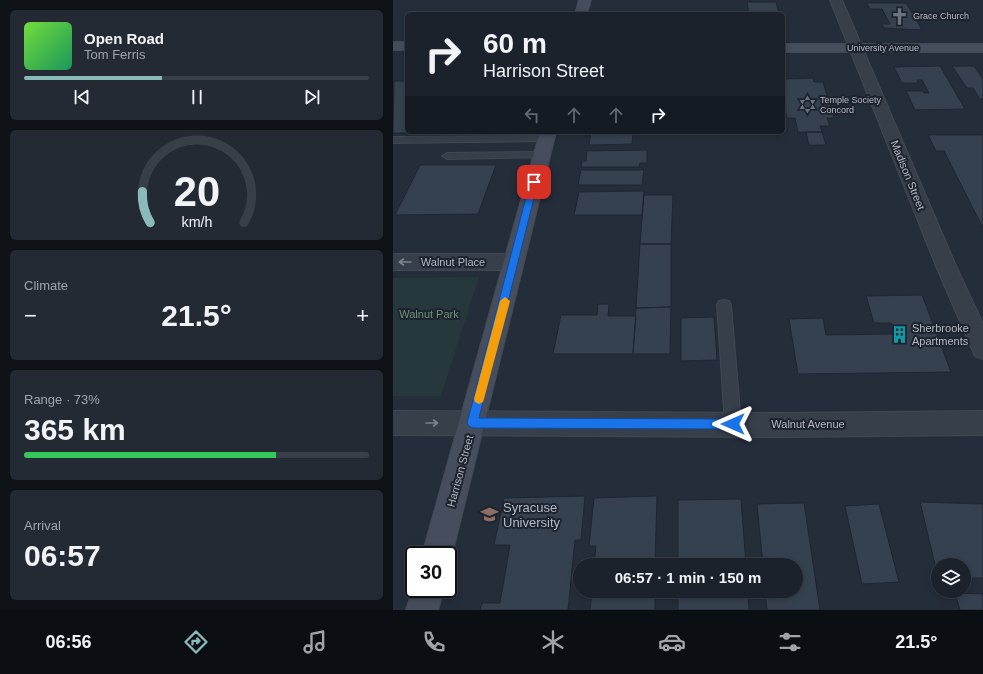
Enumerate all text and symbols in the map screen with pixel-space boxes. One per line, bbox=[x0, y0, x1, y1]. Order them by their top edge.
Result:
church icon: Grace Church bbox=[890, 6, 910, 26]
place label: Grace Church bbox=[913, 11, 969, 21]
icon: right bbox=[417, 28, 469, 80]
text: 60 m bbox=[483, 28, 547, 59]
text: Open Road bbox=[84, 30, 164, 47]
street label: University Avenue bbox=[847, 43, 919, 53]
text: Tom Ferris bbox=[84, 47, 145, 62]
text: Harrison Street bbox=[483, 61, 604, 81]
icon: previous bbox=[71, 86, 93, 108]
icon: pause bbox=[186, 86, 208, 108]
icon: next bbox=[301, 86, 323, 108]
synagogue icon: Temple Society Concord bbox=[797, 95, 817, 115]
place label: Temple Society Concord bbox=[820, 95, 882, 115]
icon: left bbox=[521, 104, 543, 126]
icon: ahead bbox=[563, 104, 585, 126]
icon: ahead bbox=[605, 104, 627, 126]
icon: right bbox=[647, 104, 669, 126]
street label: Madison Street bbox=[889, 138, 927, 212]
pin bbox=[517, 165, 551, 199]
text: 20 bbox=[173, 168, 220, 215]
icon: arrive bbox=[523, 171, 545, 193]
text: km/h bbox=[181, 214, 212, 230]
street label: Walnut Place bbox=[421, 256, 485, 268]
one-way arrow bbox=[399, 258, 412, 266]
text: Climate bbox=[24, 278, 68, 293]
text: 21.5° bbox=[161, 299, 232, 332]
text: − bbox=[24, 303, 37, 328]
text: + bbox=[356, 303, 369, 328]
park label: Walnut Park bbox=[399, 308, 459, 320]
place label: Sherbrooke Apartments bbox=[912, 322, 969, 347]
building icon: Sherbrooke Apartments bbox=[889, 324, 909, 344]
text: Range · 73% bbox=[24, 392, 100, 407]
position arrow bbox=[712, 403, 754, 445]
text: 365 km bbox=[24, 413, 126, 446]
street label: Walnut Avenue bbox=[771, 418, 845, 430]
one-way arrow bbox=[425, 419, 438, 427]
street label: Harrison Street bbox=[445, 434, 475, 508]
place label: Syracuse University bbox=[503, 500, 561, 530]
school or university icon: Syracuse University bbox=[480, 504, 500, 524]
text: Arrival bbox=[24, 518, 61, 533]
text: 06:57 bbox=[24, 539, 101, 572]
speed limit sign: 30 bbox=[405, 546, 457, 598]
map controls bbox=[931, 558, 971, 598]
button: layers bbox=[931, 558, 971, 598]
text: 06:57 · 1 min · 150 m bbox=[615, 569, 761, 586]
icon: directions bbox=[182, 628, 210, 656]
icon: music bbox=[301, 628, 329, 656]
icon: phone bbox=[420, 628, 448, 656]
icon: climate bbox=[539, 628, 567, 656]
icon: car bbox=[658, 628, 686, 656]
icon: filters bbox=[776, 628, 804, 656]
text: 06:56 bbox=[45, 632, 91, 652]
text: 21.5° bbox=[895, 632, 937, 652]

